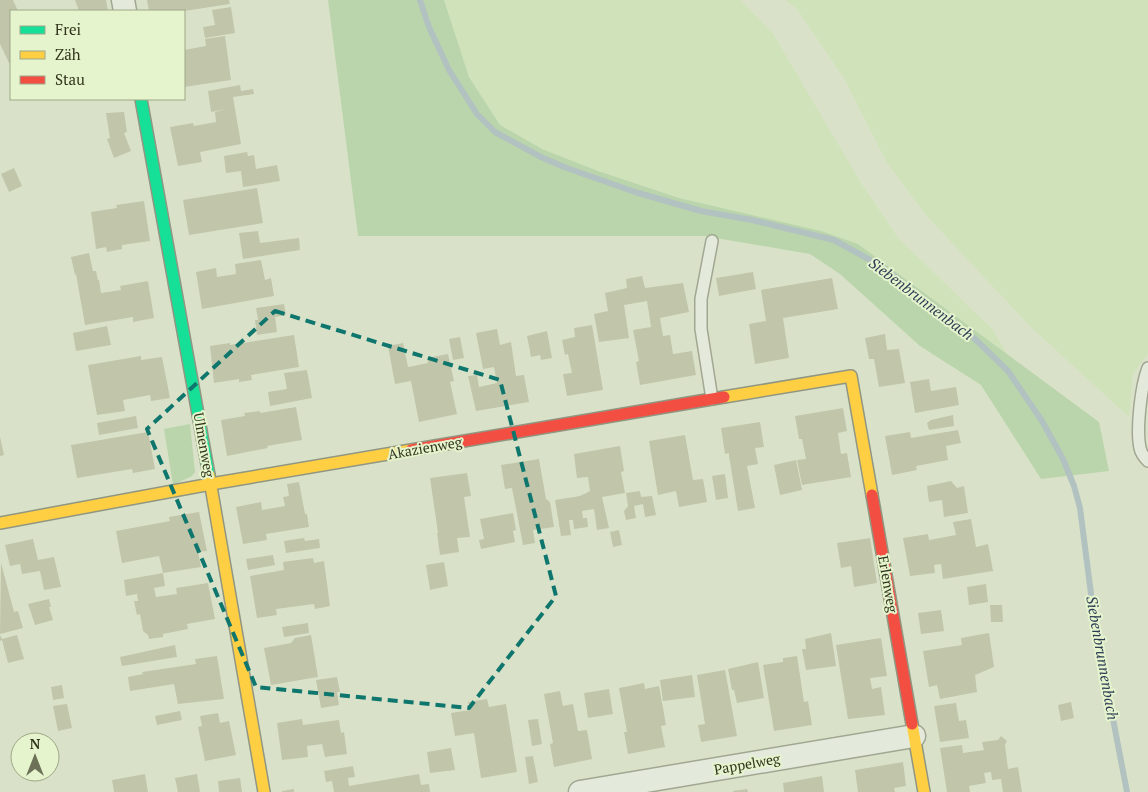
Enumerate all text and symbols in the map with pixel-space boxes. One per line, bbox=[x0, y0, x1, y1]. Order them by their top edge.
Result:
legend bbox=[10, 10, 185, 100]
text: Frei bbox=[55, 19, 81, 39]
text: Zäh bbox=[55, 44, 81, 64]
text: Stau bbox=[55, 69, 85, 89]
water label: Siebenbrunnenbach bbox=[865, 252, 978, 344]
street label: Ulmenweg bbox=[189, 411, 220, 479]
street label: Akazienweg bbox=[386, 432, 464, 463]
street label: Erlenweg bbox=[874, 554, 903, 615]
water label: Siebenbrunnenbach bbox=[1082, 594, 1124, 721]
north arrow bbox=[10, 732, 60, 782]
text: N bbox=[30, 734, 41, 753]
street label: Pappelweg bbox=[712, 748, 782, 779]

